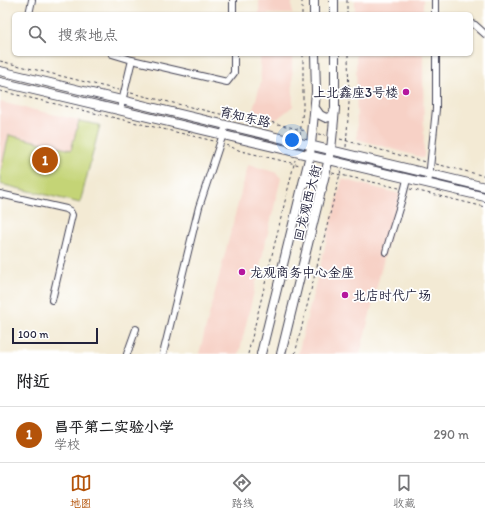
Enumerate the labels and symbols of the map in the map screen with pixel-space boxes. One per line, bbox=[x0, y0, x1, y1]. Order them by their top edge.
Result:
place label: 上北鑫座3号楼 bbox=[313, 85, 398, 100]
marker: 上北鑫座3号楼 bbox=[401, 87, 411, 97]
street label: 育知东路 bbox=[218, 104, 272, 130]
your location bbox=[282, 130, 302, 150]
pin: 1 bbox=[32, 145, 58, 175]
street label: 回龙观西大街 bbox=[290, 163, 324, 243]
place label: 龙观商务中心金座 bbox=[250, 265, 354, 280]
marker: 龙观商务中心金座 bbox=[237, 267, 247, 277]
place label: 北店时代广场 bbox=[353, 288, 431, 303]
marker: 北店时代广场 bbox=[340, 290, 350, 300]
scale bar bbox=[12, 326, 98, 345]

